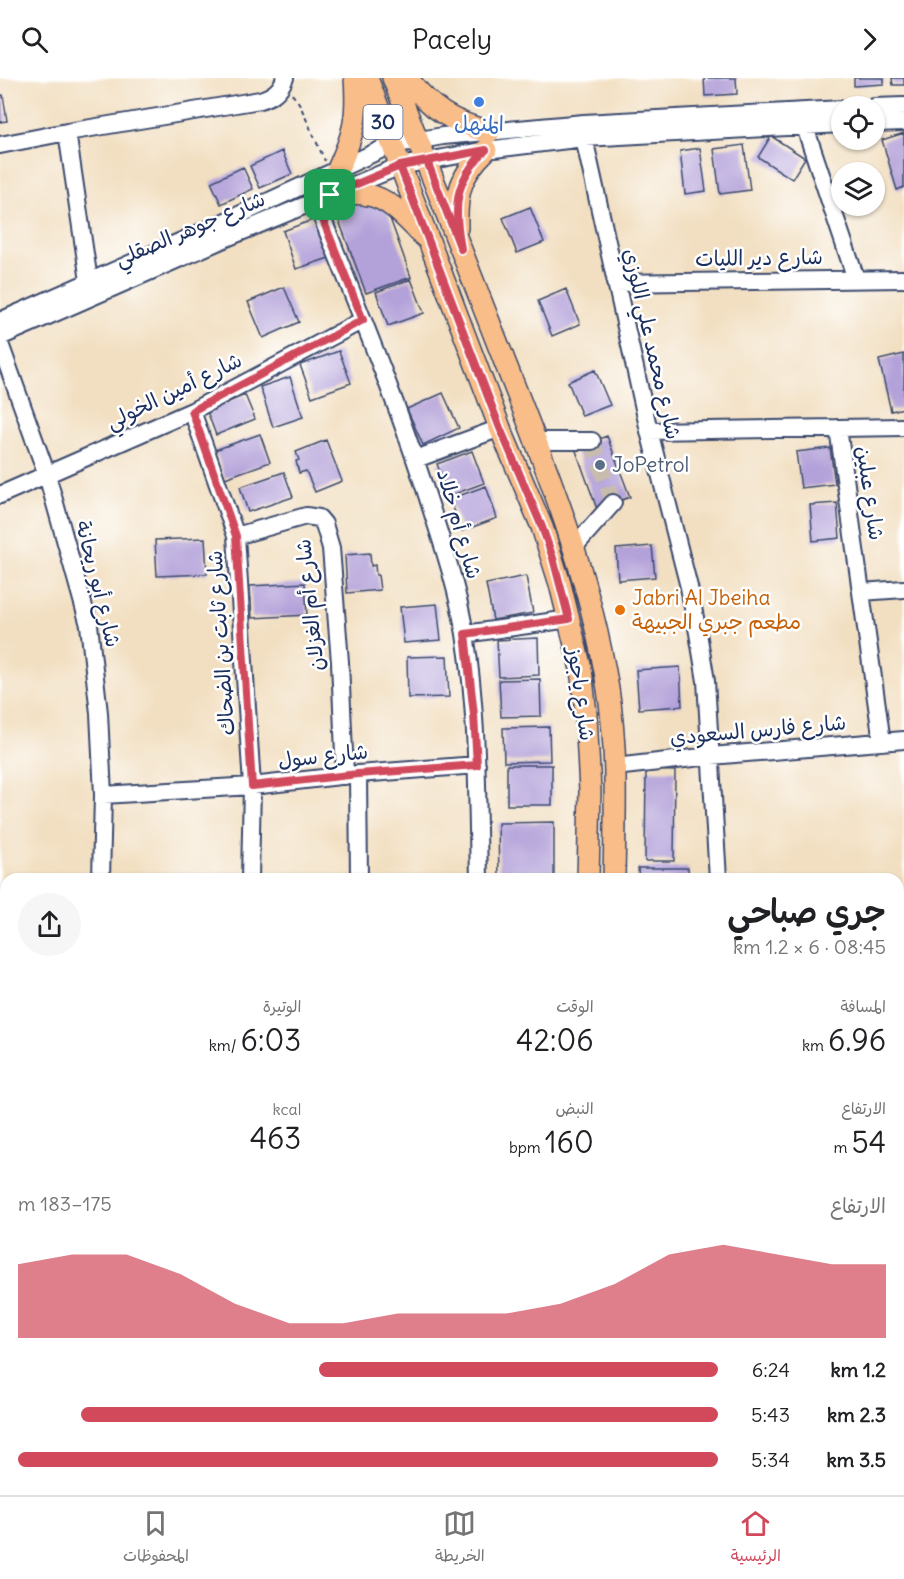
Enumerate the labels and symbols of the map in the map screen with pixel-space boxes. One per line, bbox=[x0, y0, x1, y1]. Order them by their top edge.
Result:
marker: المنهل bbox=[472, 95, 486, 109]
road number: 30 bbox=[364, 105, 403, 139]
place label: المنهل bbox=[454, 110, 504, 137]
pin bbox=[304, 169, 355, 220]
street label: شارع جوهر الصقلي bbox=[111, 185, 271, 278]
street label: شارع دير الليات bbox=[695, 243, 823, 274]
street label: شارع محمد علي اللوزي bbox=[612, 246, 688, 443]
street label: شارع أمين الخولي bbox=[101, 346, 249, 441]
street label: شارع عبلين bbox=[849, 444, 890, 542]
place label: JoPetrol bbox=[612, 451, 689, 478]
marker: JoPetrol bbox=[593, 458, 607, 472]
street label: شارع أم خلاد bbox=[428, 466, 488, 583]
street label: شارع أبو ريحانة bbox=[68, 518, 127, 651]
street label: شارع أم الغزلان bbox=[289, 537, 333, 672]
street label: شارع ثابت بن الضحاك bbox=[201, 550, 242, 736]
place label: Jabri Al Jbeiha مطعم جبري الجبيهة bbox=[632, 584, 801, 638]
marker: Jabri Al Jbeiha مطعم جبري الجبيهة bbox=[613, 603, 627, 617]
street label: شارع ياجوز bbox=[559, 643, 601, 743]
street label: شارع فارس السعودي bbox=[669, 708, 847, 753]
street label: شارع سول bbox=[277, 737, 369, 776]

